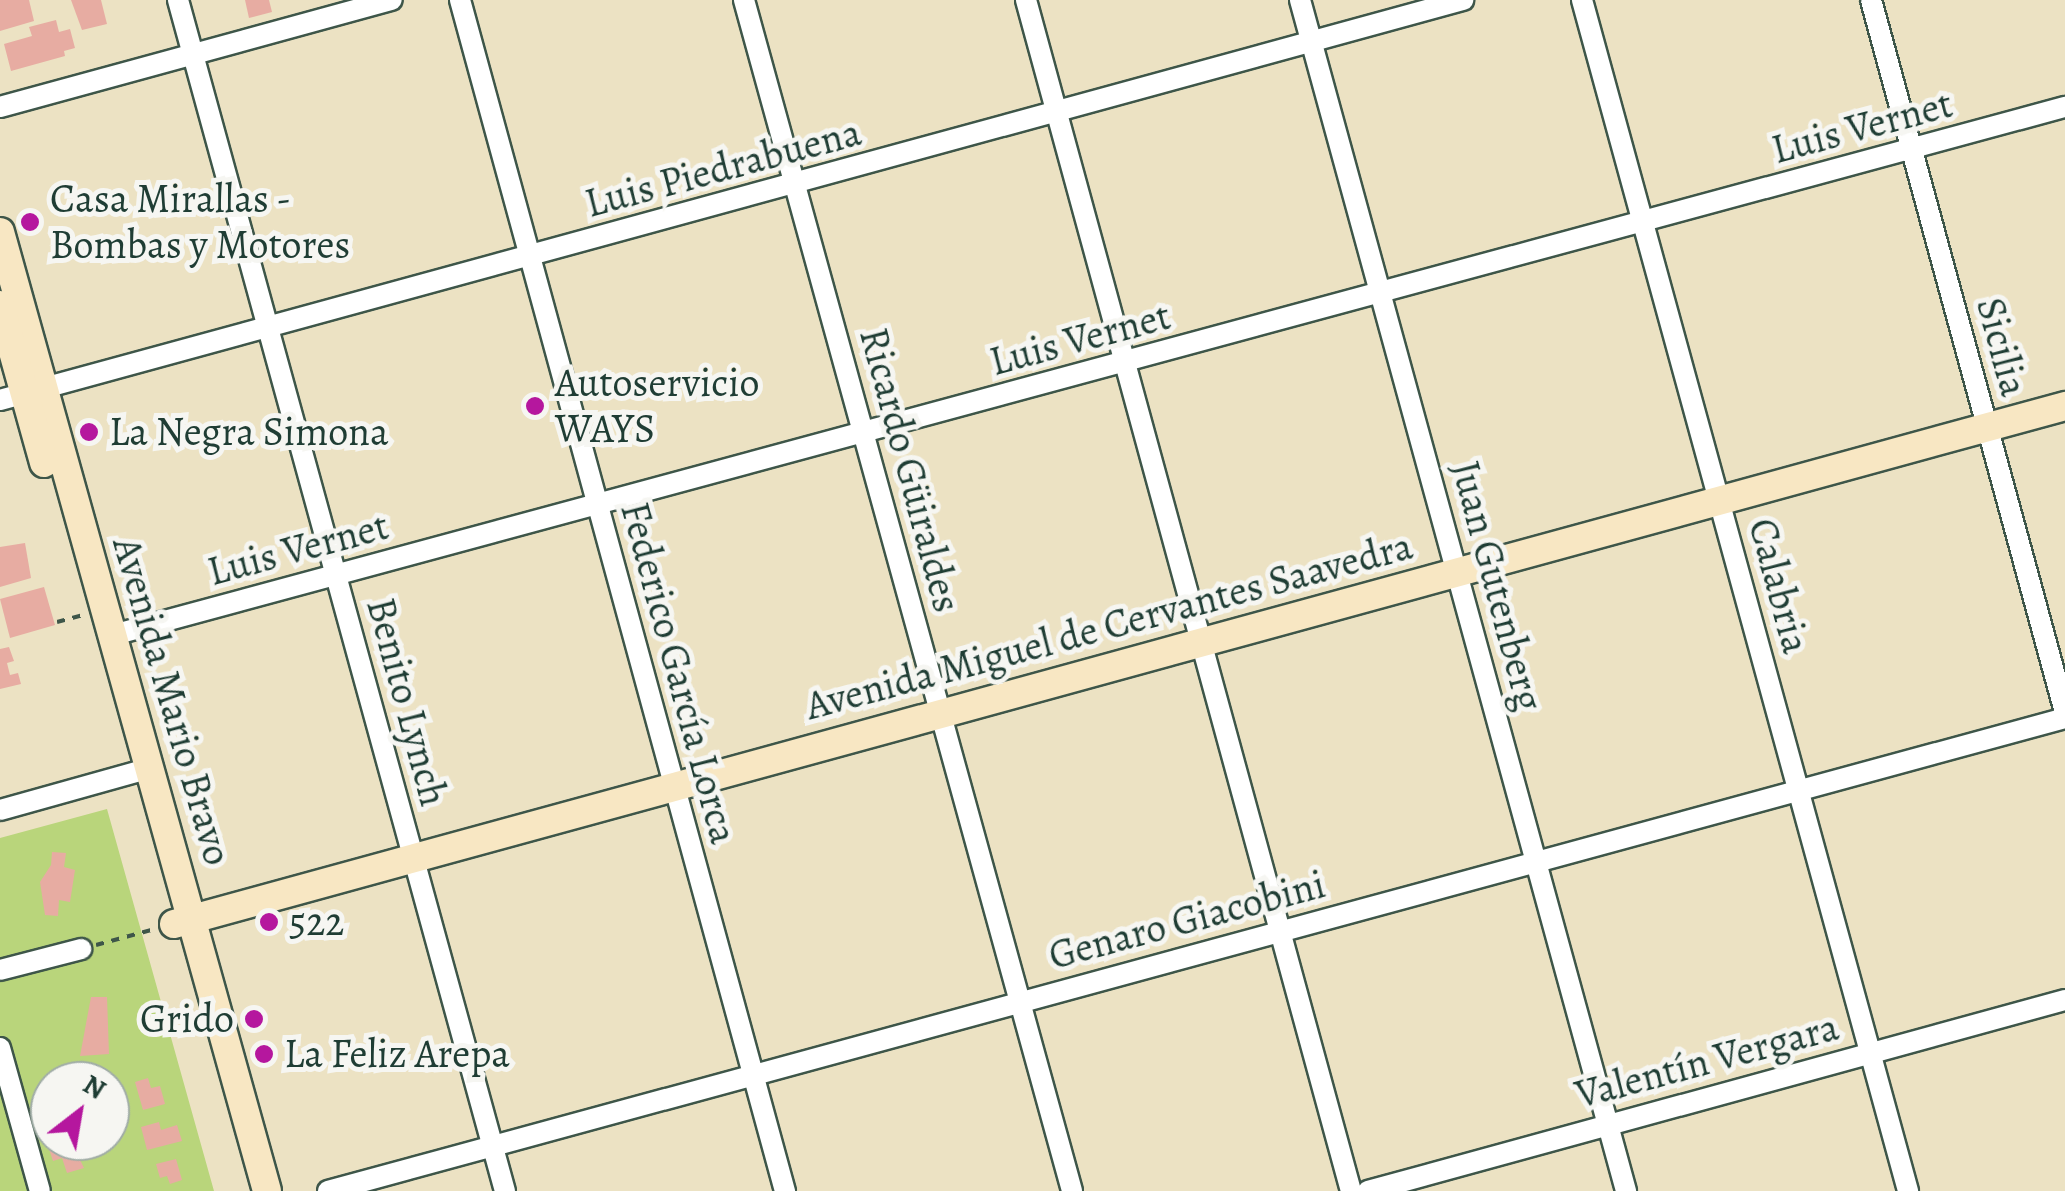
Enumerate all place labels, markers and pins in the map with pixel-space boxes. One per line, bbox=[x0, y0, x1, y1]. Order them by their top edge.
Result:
place label: Casa Mirallas - Bombas y Motores bbox=[50, 175, 350, 269]
marker: Casa Mirallas - Bombas y Motores bbox=[19, 211, 41, 233]
place label: Autoservicio WAYS bbox=[555, 359, 759, 453]
marker: Autoservicio WAYS bbox=[524, 395, 546, 417]
place label: La Negra Simona bbox=[109, 408, 389, 456]
marker: La Negra Simona bbox=[78, 421, 100, 443]
place label: 522 bbox=[289, 898, 344, 946]
marker: 522 bbox=[258, 911, 280, 933]
place label: Grido bbox=[140, 995, 234, 1043]
marker: Grido bbox=[243, 1008, 265, 1030]
place label: La Feliz Arepa bbox=[284, 1030, 510, 1078]
marker: La Feliz Arepa bbox=[253, 1043, 275, 1065]

